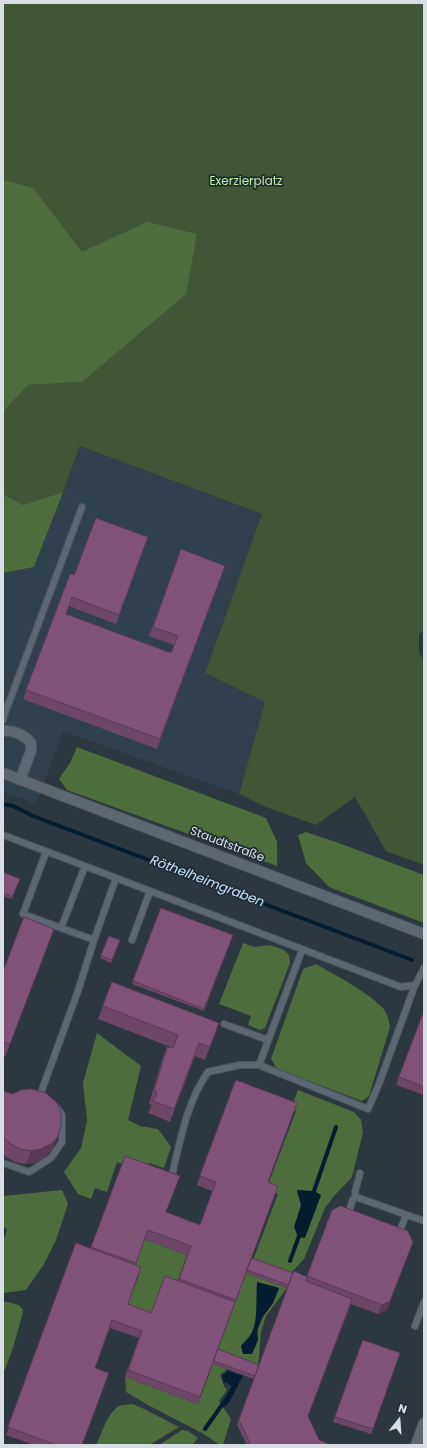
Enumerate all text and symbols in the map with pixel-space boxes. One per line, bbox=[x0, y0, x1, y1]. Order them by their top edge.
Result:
park label: Exerzierplatz bbox=[209, 175, 283, 189]
street label: Staudtstraße bbox=[188, 824, 266, 866]
water label: Röthelheimgraben bbox=[148, 853, 266, 911]
north arrow bbox=[379, 1400, 419, 1440]
text: N bbox=[396, 1400, 409, 1417]

